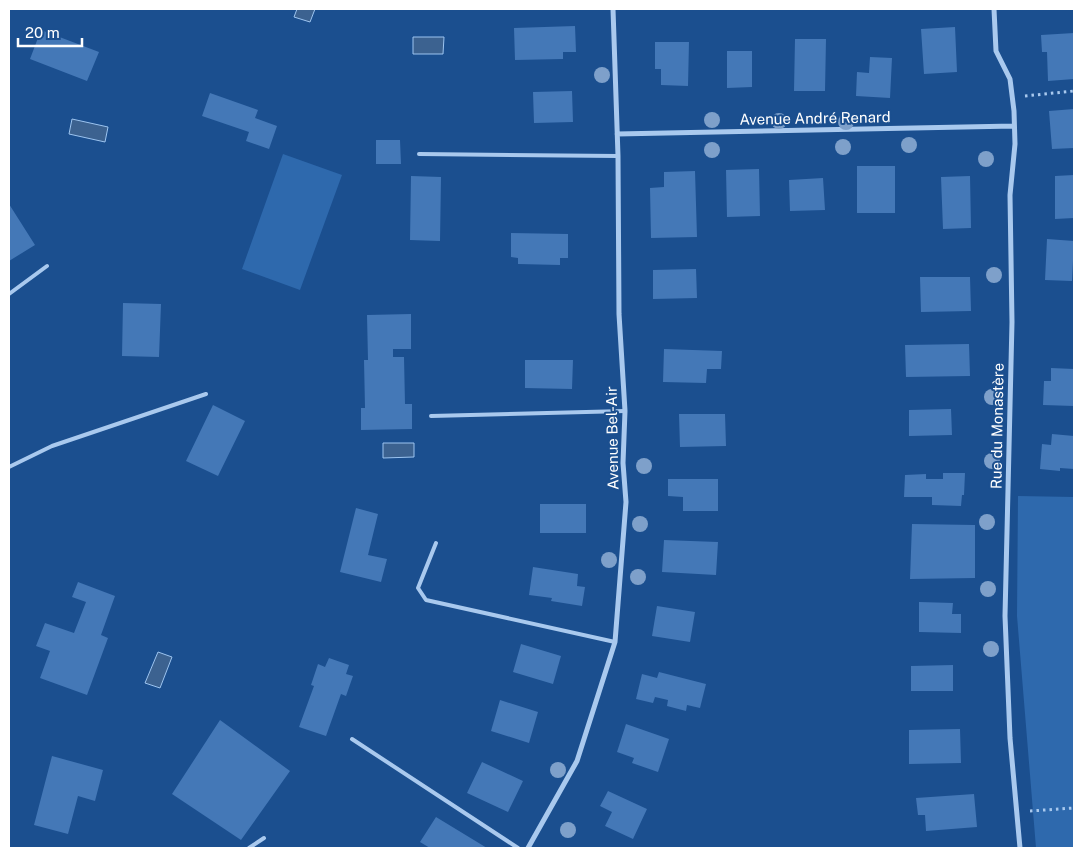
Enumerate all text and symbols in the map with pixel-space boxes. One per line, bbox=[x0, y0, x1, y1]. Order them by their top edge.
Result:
scale bar bbox=[18, 15, 81, 47]
text: 20 m bbox=[25, 24, 60, 41]
street label: Avenue André Renard bbox=[739, 108, 891, 128]
street label: Rue du Monastère bbox=[987, 363, 1007, 489]
street label: Avenue Bel-Air bbox=[603, 386, 621, 490]

